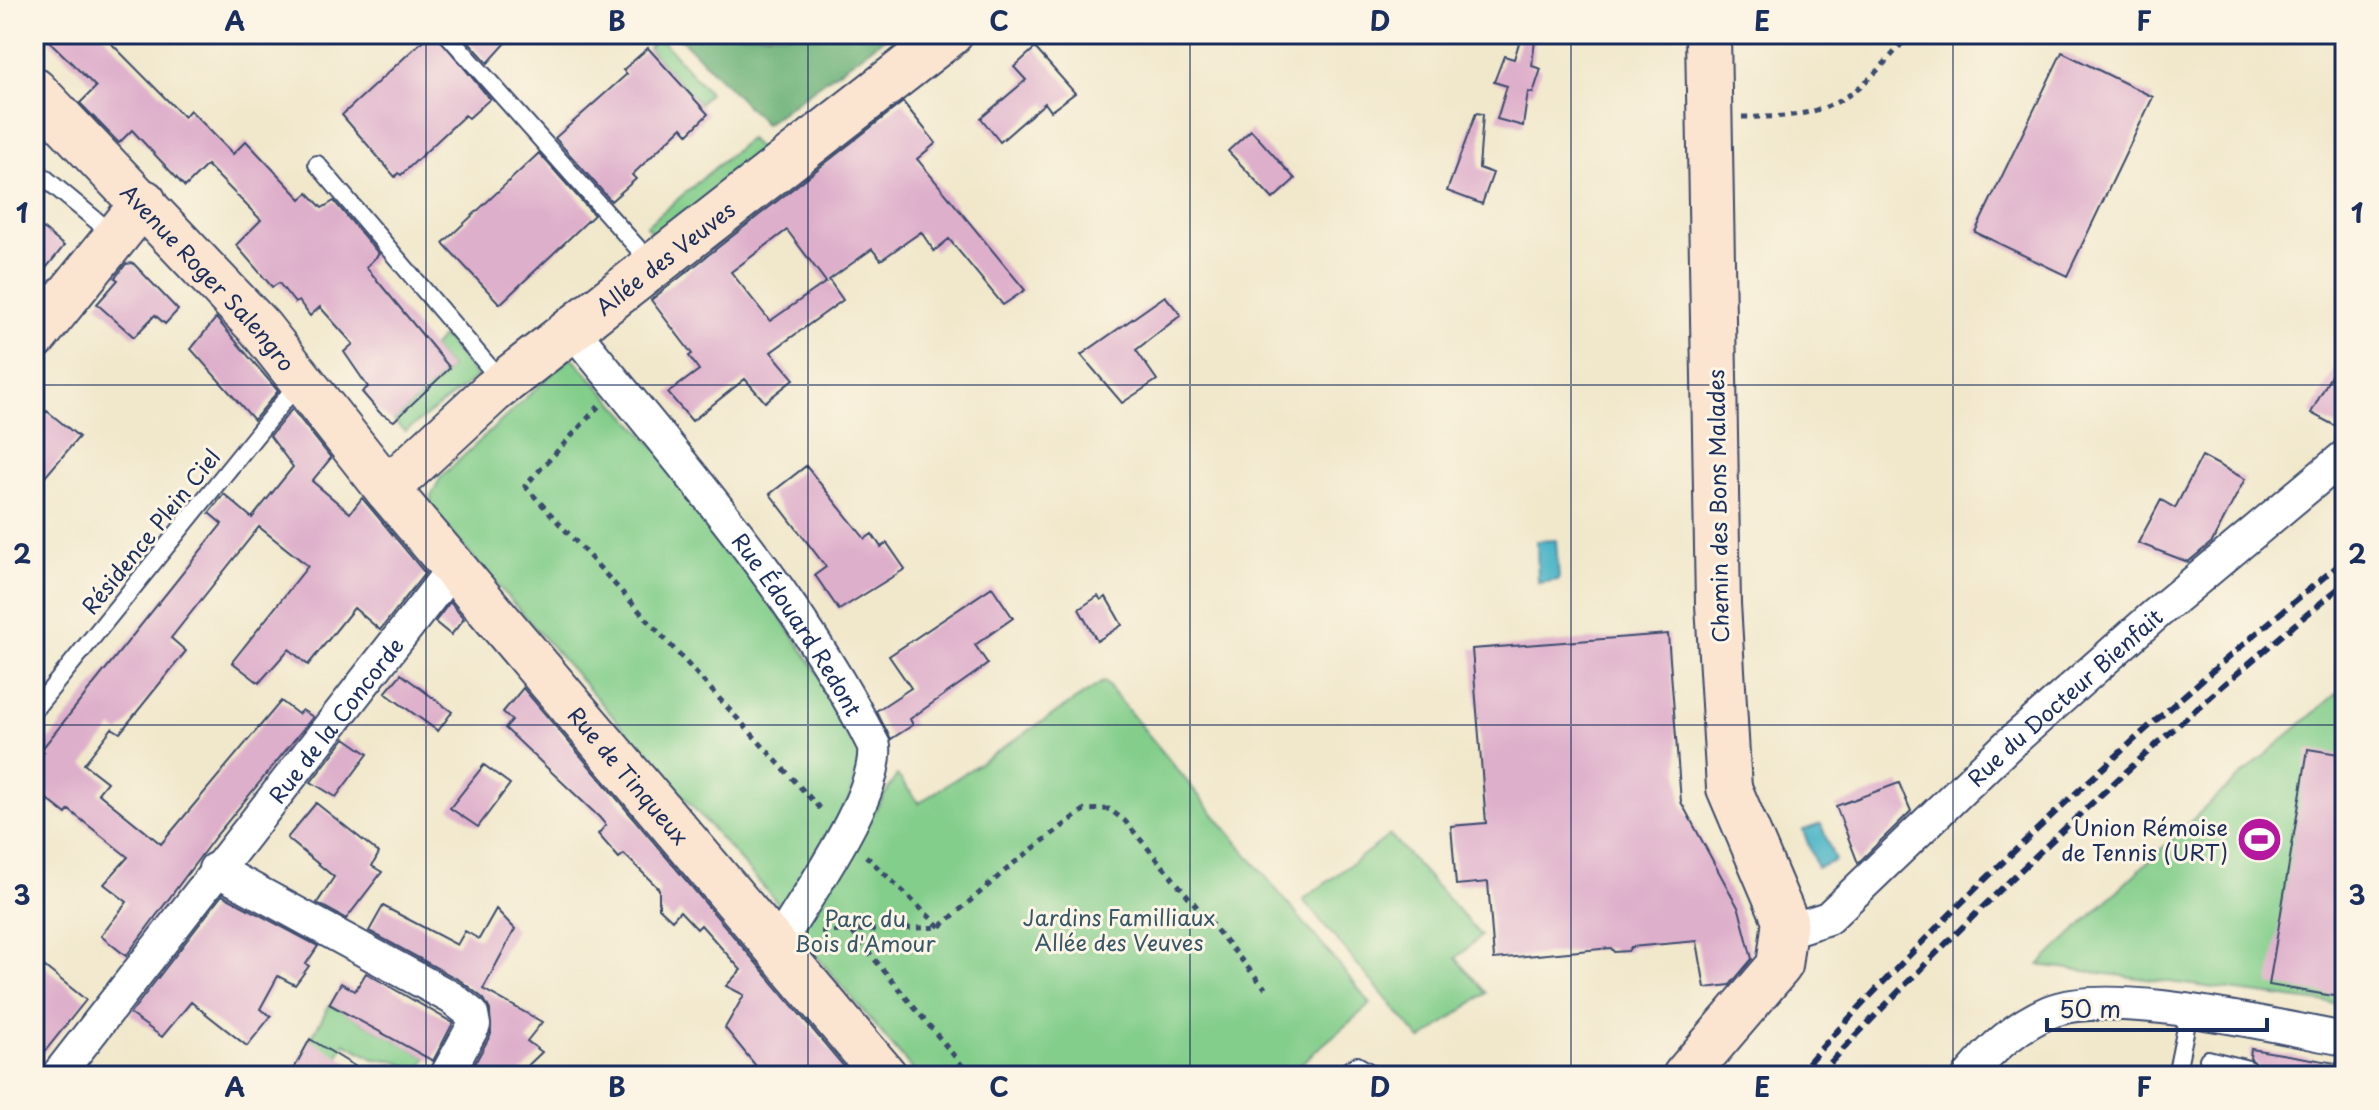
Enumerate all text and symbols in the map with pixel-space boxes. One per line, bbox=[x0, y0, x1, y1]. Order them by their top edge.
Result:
text: A bbox=[225, 1, 245, 40]
text: B bbox=[608, 1, 626, 40]
text: C bbox=[989, 1, 1009, 40]
text: D bbox=[1370, 1, 1390, 40]
text: E bbox=[1754, 1, 1770, 40]
text: F bbox=[2136, 1, 2152, 40]
street label: Avenue Roger Salengro bbox=[114, 176, 304, 378]
street label: Allée des Veuves bbox=[588, 192, 741, 322]
text: 1 bbox=[16, 193, 28, 232]
text: 1 bbox=[2351, 193, 2363, 232]
street label: Chemin des Bons Malades bbox=[1698, 369, 1736, 643]
street label: Résidence Plein Ciel bbox=[73, 441, 227, 621]
street label: Rue Édouard Redont bbox=[725, 525, 871, 721]
text: 2 bbox=[13, 534, 31, 573]
text: 2 bbox=[2348, 534, 2366, 573]
street label: Rue du Docteur Bienfait bbox=[1959, 600, 2169, 793]
street label: Rue de la Concorde bbox=[260, 630, 410, 810]
street label: Rue de Tinqueux bbox=[561, 699, 698, 851]
place label: Union Rémoise de Tennis (URT) bbox=[2061, 810, 2228, 868]
sports icon: Union Rémoise de Tennis (URT) bbox=[2235, 815, 2283, 863]
text: 3 bbox=[13, 875, 31, 914]
text: 3 bbox=[2348, 875, 2366, 914]
park label: Jardins Familliaux Allée des Veuves bbox=[1023, 900, 1215, 958]
park label: Parc du Bois d'Amour bbox=[794, 901, 936, 959]
scale bar bbox=[2047, 982, 2267, 1032]
text: 50 m bbox=[2059, 990, 2121, 1026]
text: A bbox=[225, 1067, 245, 1106]
text: B bbox=[608, 1067, 626, 1106]
text: C bbox=[989, 1067, 1009, 1106]
text: D bbox=[1370, 1067, 1390, 1106]
text: E bbox=[1754, 1067, 1770, 1106]
text: F bbox=[2136, 1067, 2152, 1106]

